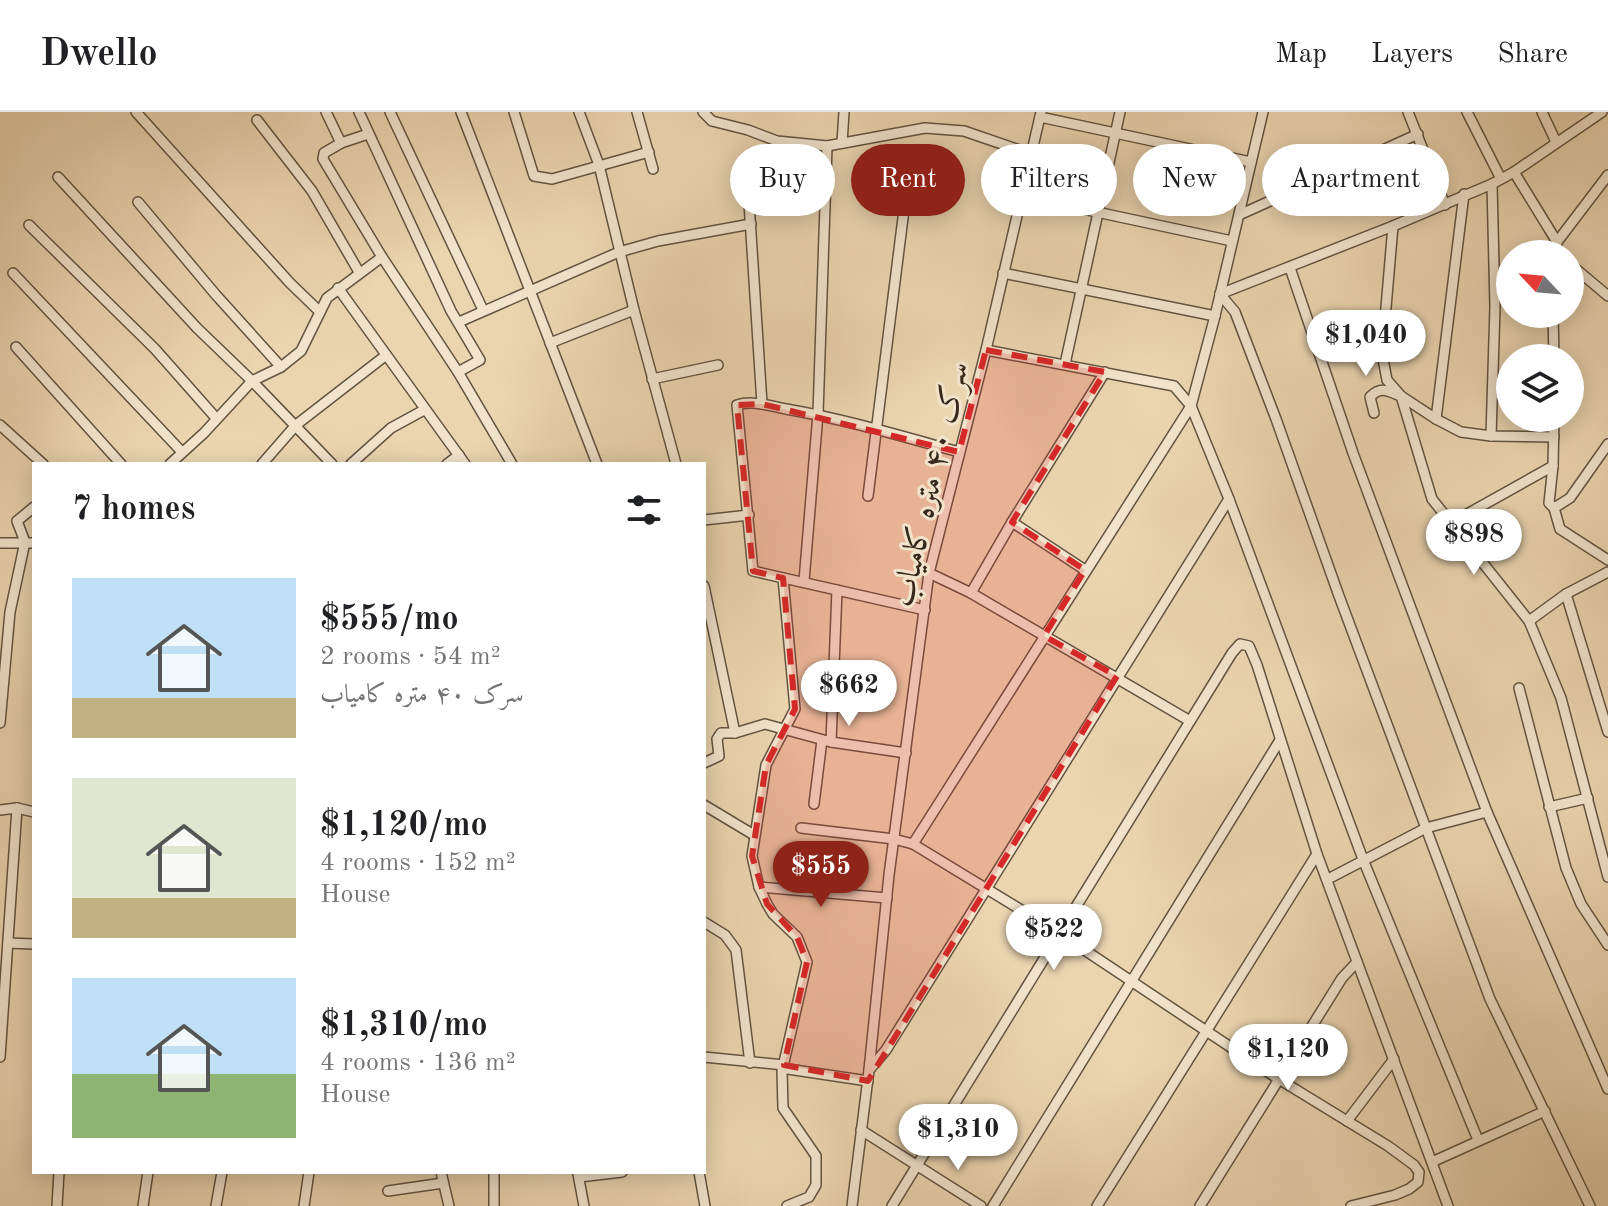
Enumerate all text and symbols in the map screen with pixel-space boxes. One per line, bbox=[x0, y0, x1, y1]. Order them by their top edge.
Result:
text: Dwello bbox=[40, 36, 158, 74]
text: Map bbox=[1275, 41, 1327, 69]
text: Layers bbox=[1371, 41, 1453, 69]
text: Share bbox=[1497, 41, 1568, 69]
chip: Buy bbox=[730, 144, 835, 216]
chip: Rent bbox=[851, 144, 965, 216]
chip: Filters bbox=[981, 144, 1117, 216]
chip: New bbox=[1133, 144, 1246, 216]
chip: Apartment bbox=[1262, 144, 1449, 216]
north arrow bbox=[1496, 240, 1584, 328]
map controls bbox=[1496, 240, 1584, 432]
pin: $1,040 bbox=[1301, 310, 1431, 378]
text: $1,040 bbox=[1325, 323, 1407, 349]
button: layers bbox=[1496, 344, 1584, 432]
street label: سرک ۴۰ متره کامیاب bbox=[886, 359, 978, 611]
icon: filters bbox=[622, 488, 666, 532]
text: 7 homes bbox=[72, 493, 195, 527]
pin: $898 bbox=[1427, 509, 1521, 577]
text: $898 bbox=[1444, 522, 1504, 548]
text: $555/mo bbox=[320, 603, 459, 637]
icon: home bbox=[136, 610, 232, 706]
text: 2 rooms · 54 m² bbox=[320, 644, 501, 670]
pin: $662 bbox=[802, 660, 896, 728]
text: $662 bbox=[819, 673, 879, 699]
text: سرک ۴۰ متره کامیاب bbox=[320, 682, 524, 708]
text: $1,120/mo bbox=[320, 809, 488, 843]
icon: home bbox=[136, 810, 232, 906]
pin: $555 bbox=[774, 841, 868, 909]
text: 4 rooms · 152 m² bbox=[320, 850, 516, 876]
text: $555 bbox=[791, 854, 851, 880]
text: House bbox=[320, 882, 391, 908]
pin: $522 bbox=[1007, 904, 1101, 972]
text: $522 bbox=[1024, 917, 1084, 943]
text: $1,310/mo bbox=[320, 1009, 488, 1043]
icon: home bbox=[136, 1010, 232, 1106]
pin: $1,120 bbox=[1223, 1024, 1353, 1092]
text: $1,120 bbox=[1247, 1037, 1329, 1063]
text: 4 rooms · 136 m² bbox=[320, 1050, 516, 1076]
text: House bbox=[320, 1082, 391, 1108]
pin: $1,310 bbox=[893, 1104, 1023, 1172]
text: $1,310 bbox=[917, 1117, 999, 1143]

